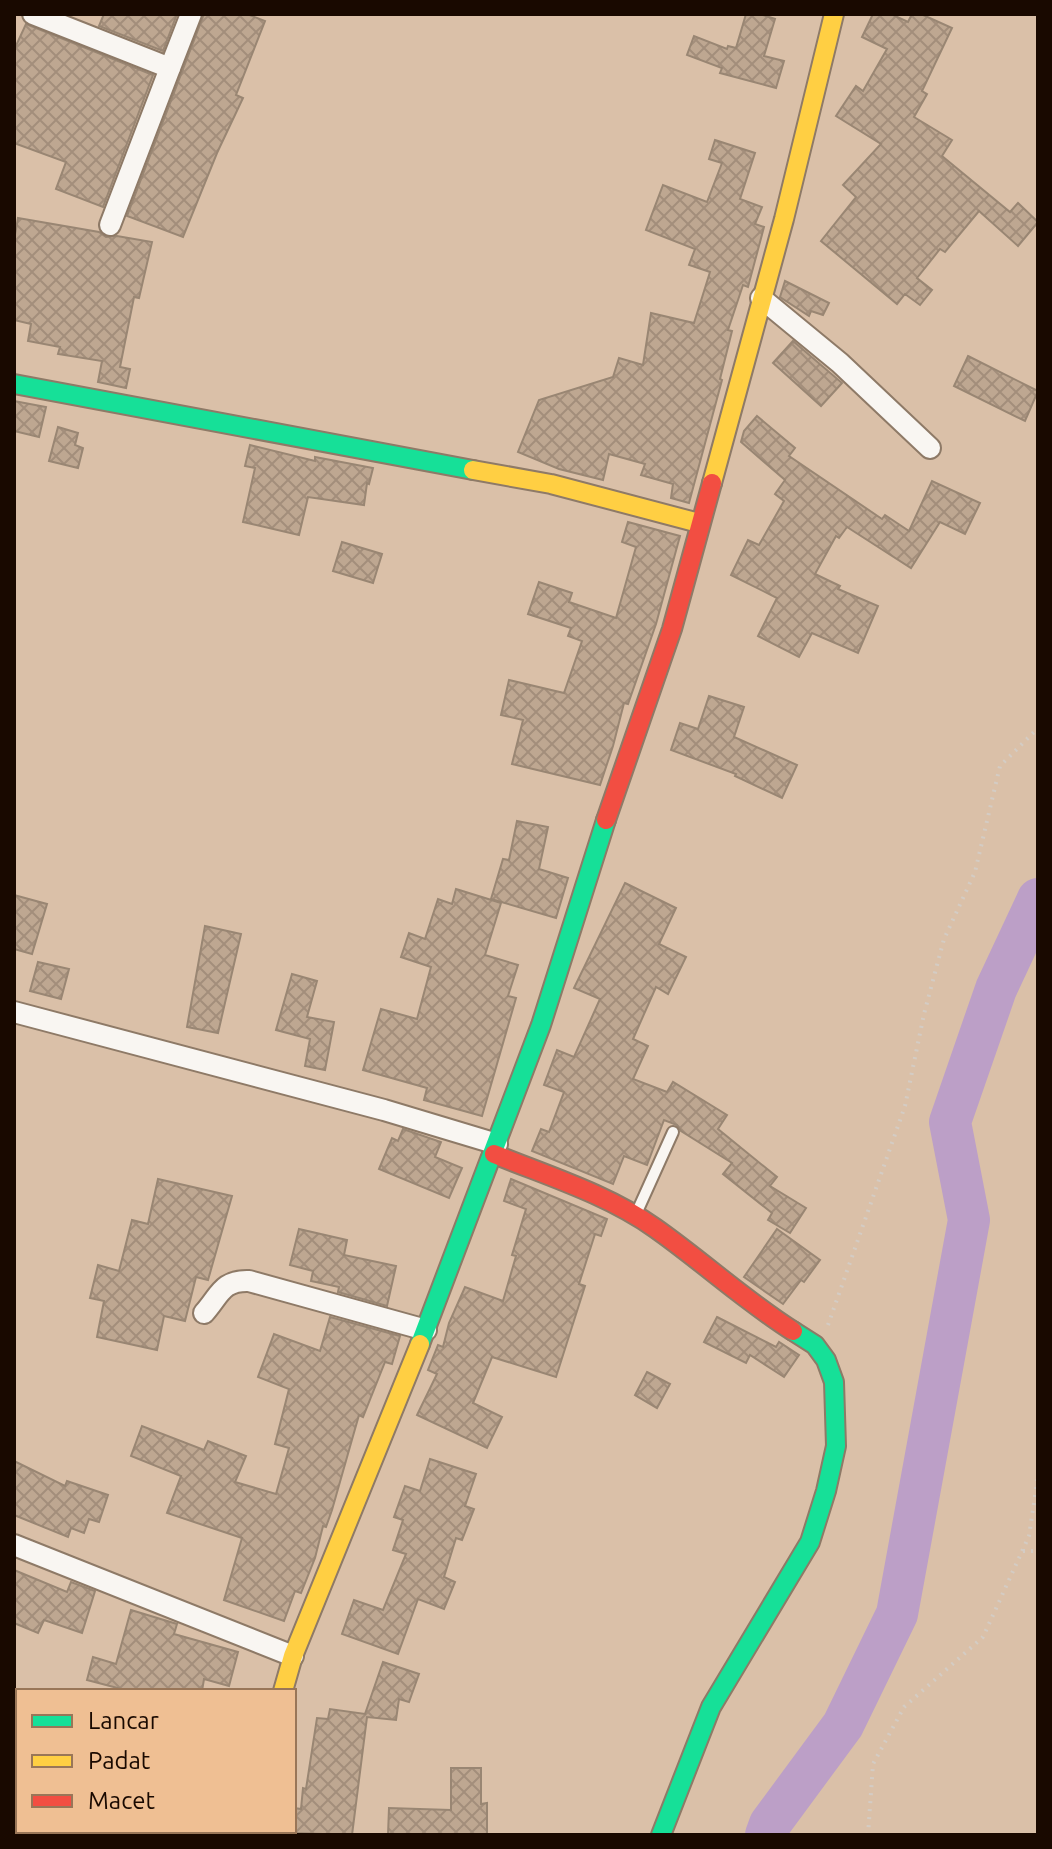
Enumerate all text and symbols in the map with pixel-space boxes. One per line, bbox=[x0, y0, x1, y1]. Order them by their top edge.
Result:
legend bbox=[16, 1689, 296, 1833]
text: Lancar bbox=[88, 1707, 159, 1734]
text: Padat bbox=[88, 1747, 151, 1774]
text: Macet bbox=[88, 1787, 156, 1814]

